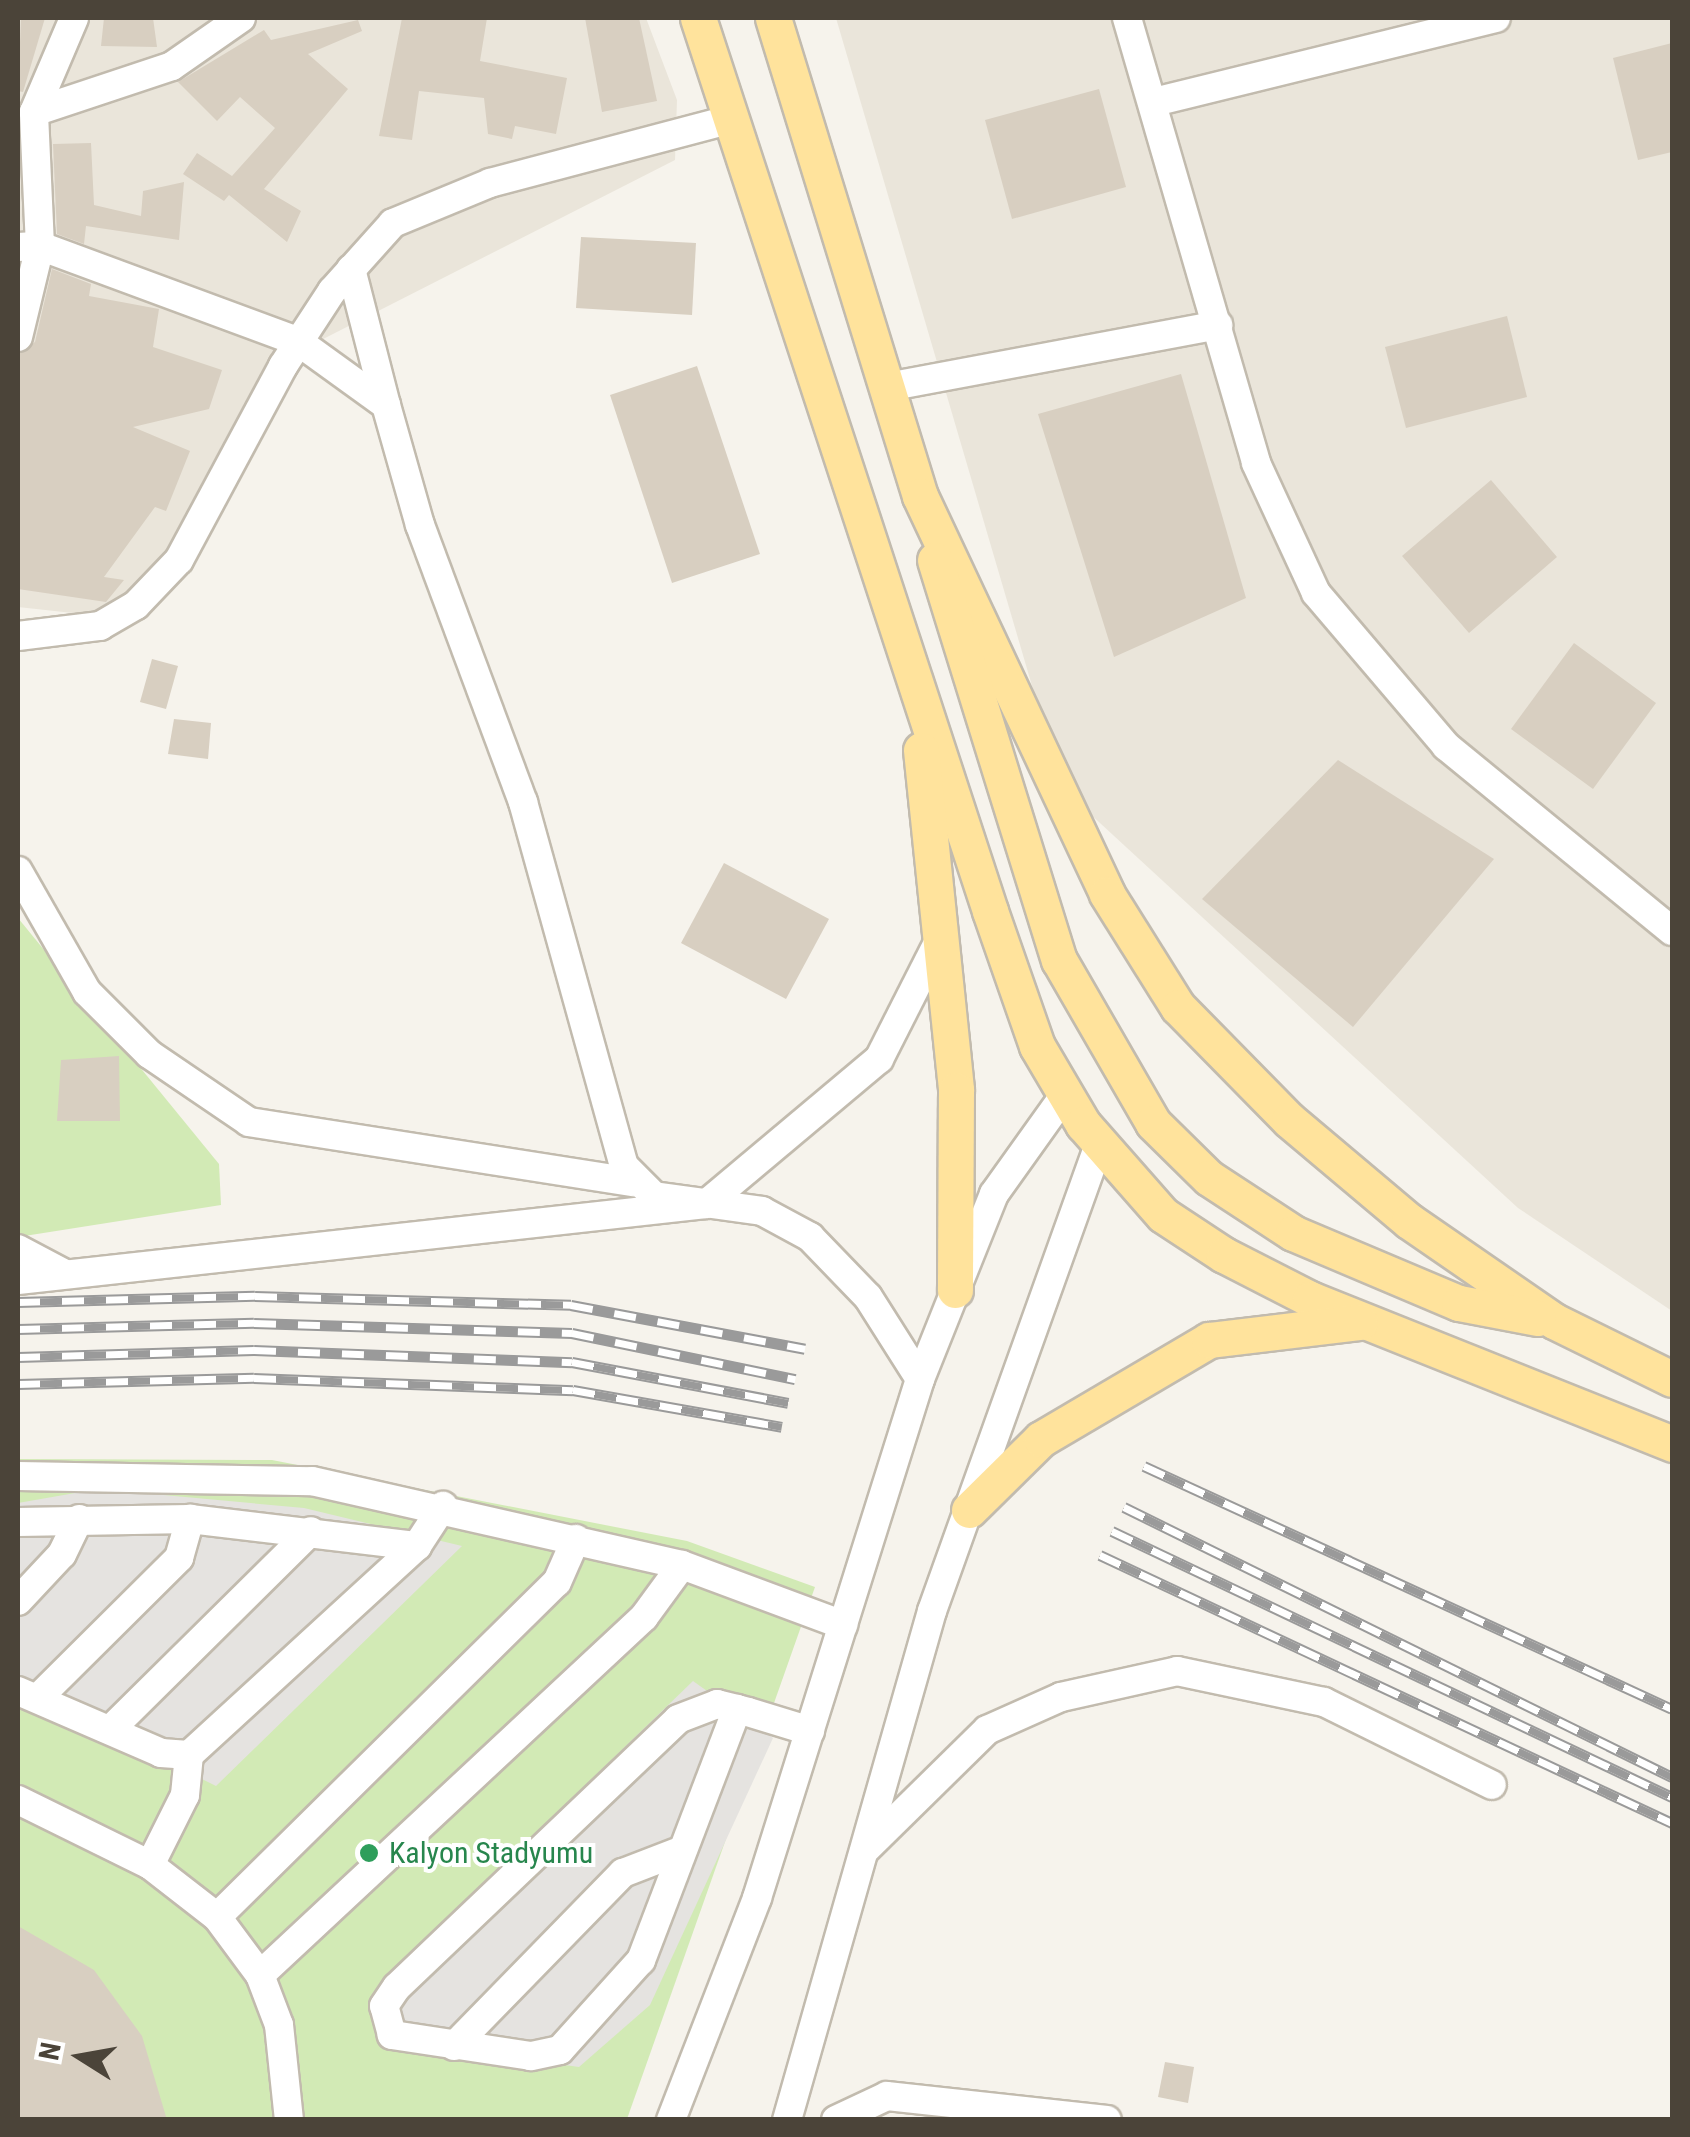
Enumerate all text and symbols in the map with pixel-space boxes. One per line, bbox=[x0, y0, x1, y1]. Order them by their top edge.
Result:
place label: Kalyon Stadyumu bbox=[389, 1835, 593, 1871]
marker: Kalyon Stadyumu bbox=[358, 1842, 380, 1864]
north arrow bbox=[30, 2007, 130, 2107]
text: N bbox=[32, 2040, 68, 2063]

